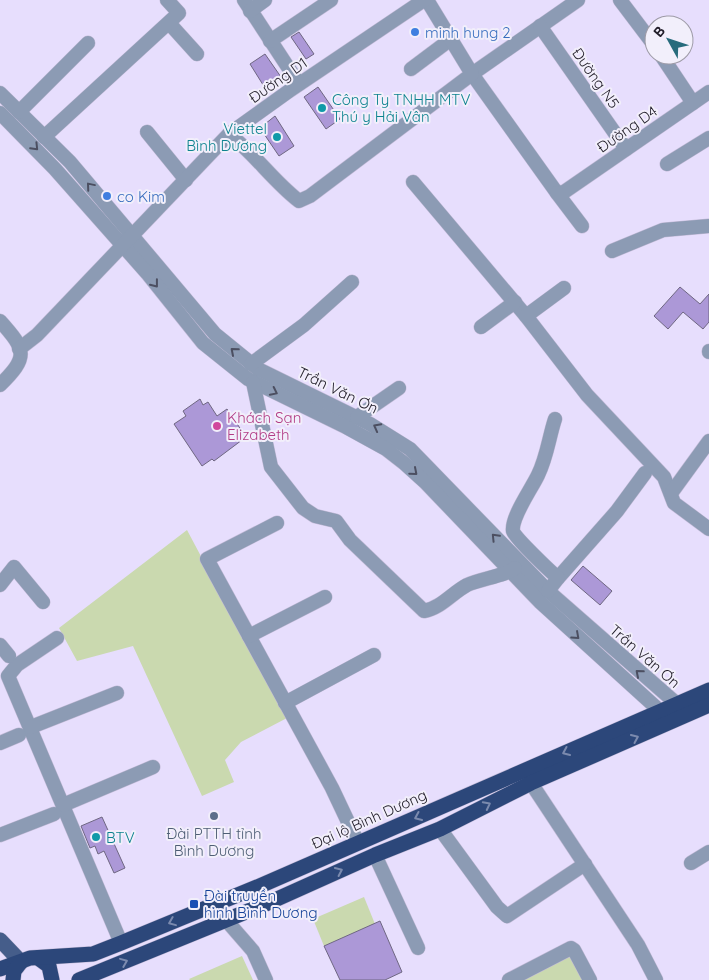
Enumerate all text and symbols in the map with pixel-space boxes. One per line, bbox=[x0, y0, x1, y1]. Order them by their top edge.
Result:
north arrow bbox=[644, 15, 694, 65]
text: B bbox=[649, 22, 669, 41]
place label: minh hung 2 bbox=[425, 23, 511, 42]
marker: minh hung 2 bbox=[409, 26, 421, 38]
street label: Đường N5 bbox=[568, 44, 624, 112]
street label: Đường D1 bbox=[245, 53, 311, 107]
place label: Công Ty TNHH MTV Thú y Hải Vân bbox=[332, 90, 471, 126]
street label: Đường D4 bbox=[593, 101, 661, 157]
marker: Công Ty TNHH MTV Thú y Hải Vân bbox=[316, 102, 328, 114]
place label: Viettel Bình Dương bbox=[186, 119, 267, 155]
marker: Viettel Bình Dương bbox=[271, 131, 283, 143]
one-way arrow bbox=[29, 141, 38, 150]
one-way arrow bbox=[87, 183, 96, 192]
place label: co Kim bbox=[117, 187, 165, 206]
marker: co Kim bbox=[101, 190, 113, 202]
one-way arrow bbox=[149, 278, 158, 288]
one-way arrow bbox=[231, 347, 240, 356]
street label: Trần Văn Ơn bbox=[295, 362, 381, 418]
one-way arrow bbox=[268, 386, 277, 396]
place label: Khách Sạn Elizabeth bbox=[227, 408, 301, 444]
marker: Khách Sạn Elizabeth bbox=[211, 420, 223, 432]
one-way arrow bbox=[373, 423, 382, 433]
one-way arrow bbox=[409, 466, 418, 475]
one-way arrow bbox=[492, 534, 501, 543]
street label: Trần Văn Ơn bbox=[606, 620, 684, 692]
one-way arrow bbox=[570, 630, 579, 639]
one-way arrow bbox=[636, 670, 645, 679]
one-way arrow bbox=[630, 733, 639, 744]
one-way arrow bbox=[562, 745, 571, 756]
street label: Đại lộ Bình Dương bbox=[308, 785, 430, 853]
one-way arrow bbox=[482, 801, 491, 811]
marker: Đài PTTH tỉnh Bình Dương bbox=[208, 810, 220, 822]
one-way arrow bbox=[414, 811, 423, 822]
place label: Đài PTTH tỉnh Bình Dương bbox=[166, 824, 262, 860]
place label: BTV bbox=[106, 828, 135, 847]
marker: BTV bbox=[90, 831, 102, 843]
one-way arrow bbox=[334, 867, 343, 877]
place label: Đài truyền hình Bình Dương bbox=[204, 886, 318, 922]
marker: Đài truyền hình Bình Dương bbox=[188, 898, 200, 910]
one-way arrow bbox=[168, 916, 177, 926]
one-way arrow bbox=[120, 957, 128, 967]

